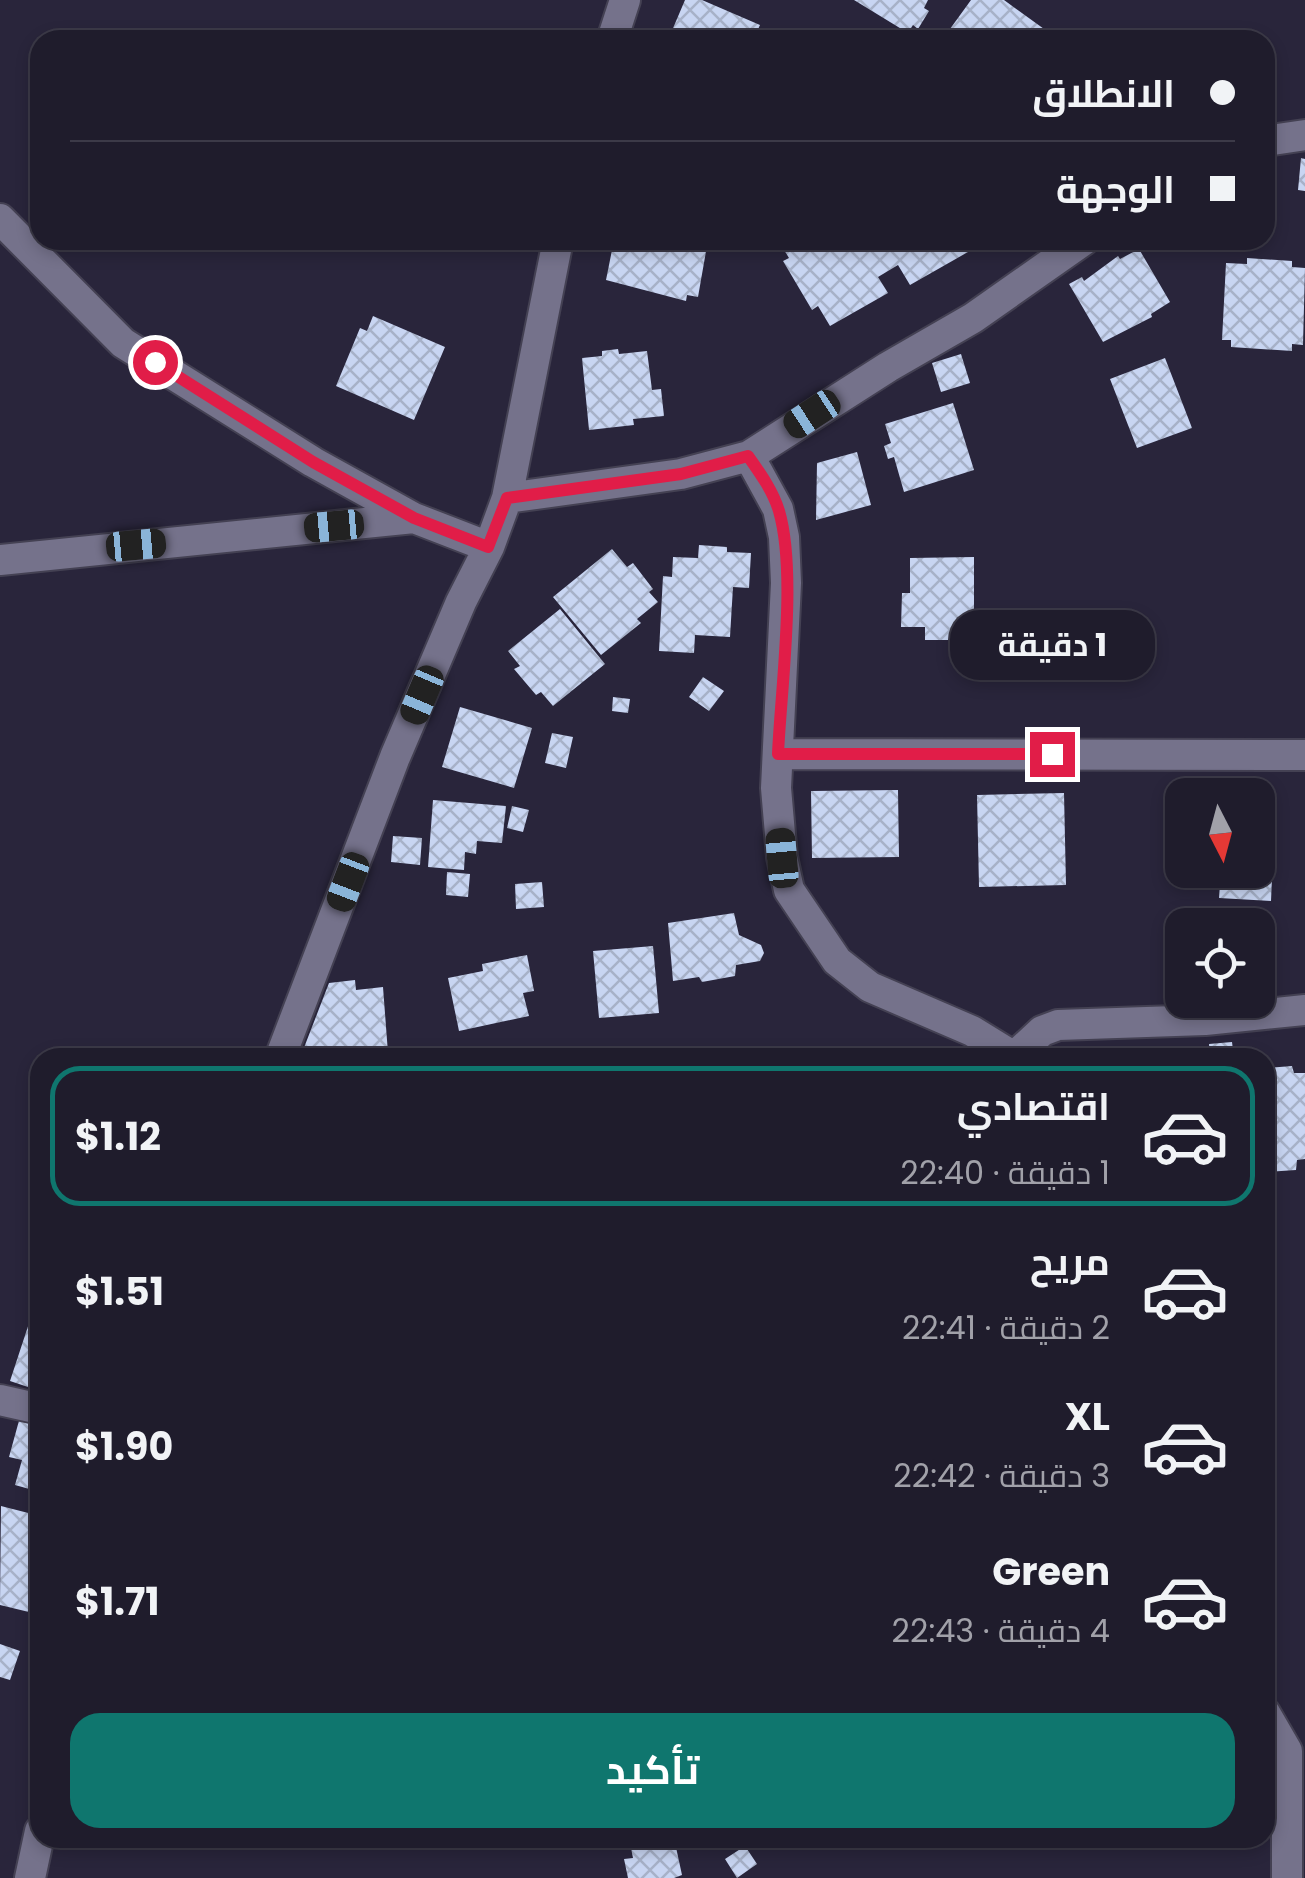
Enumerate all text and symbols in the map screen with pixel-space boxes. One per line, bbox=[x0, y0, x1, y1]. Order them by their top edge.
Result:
text: الانطلاق bbox=[1032, 67, 1175, 120]
text: الوجهة bbox=[1056, 163, 1175, 216]
route start bbox=[133, 340, 178, 385]
car bbox=[779, 385, 845, 443]
car bbox=[303, 508, 365, 544]
car bbox=[105, 527, 167, 563]
callout: 1 دقيقة bbox=[950, 609, 1154, 679]
text: 1 دقيقة bbox=[998, 622, 1107, 667]
car bbox=[396, 662, 448, 728]
route end bbox=[1030, 732, 1075, 777]
north arrow bbox=[1165, 778, 1275, 888]
map controls bbox=[1165, 778, 1275, 1018]
car bbox=[764, 827, 800, 889]
car bbox=[323, 849, 373, 915]
button: locate bbox=[1165, 908, 1275, 1018]
text: اقتصادي bbox=[957, 1080, 1110, 1133]
icon: car bbox=[1140, 1091, 1230, 1181]
text: $1.12 bbox=[75, 1110, 161, 1163]
text: 1 دقيقة · 22:40 bbox=[900, 1150, 1110, 1195]
text: مريح bbox=[1030, 1235, 1110, 1288]
icon: car bbox=[1140, 1246, 1230, 1336]
text: $1.51 bbox=[75, 1265, 164, 1318]
text: 2 دقيقة · 22:41 bbox=[902, 1305, 1110, 1350]
text: XL bbox=[1065, 1390, 1110, 1443]
icon: car bbox=[1140, 1401, 1230, 1491]
text: $1.90 bbox=[75, 1420, 173, 1473]
text: 3 دقيقة · 22:42 bbox=[893, 1453, 1110, 1498]
text: Green bbox=[992, 1545, 1110, 1598]
icon: car bbox=[1140, 1556, 1230, 1646]
text: $1.71 bbox=[75, 1575, 160, 1628]
text: 4 دقيقة · 22:43 bbox=[892, 1608, 1110, 1653]
button: تأكيد bbox=[70, 1713, 1235, 1828]

